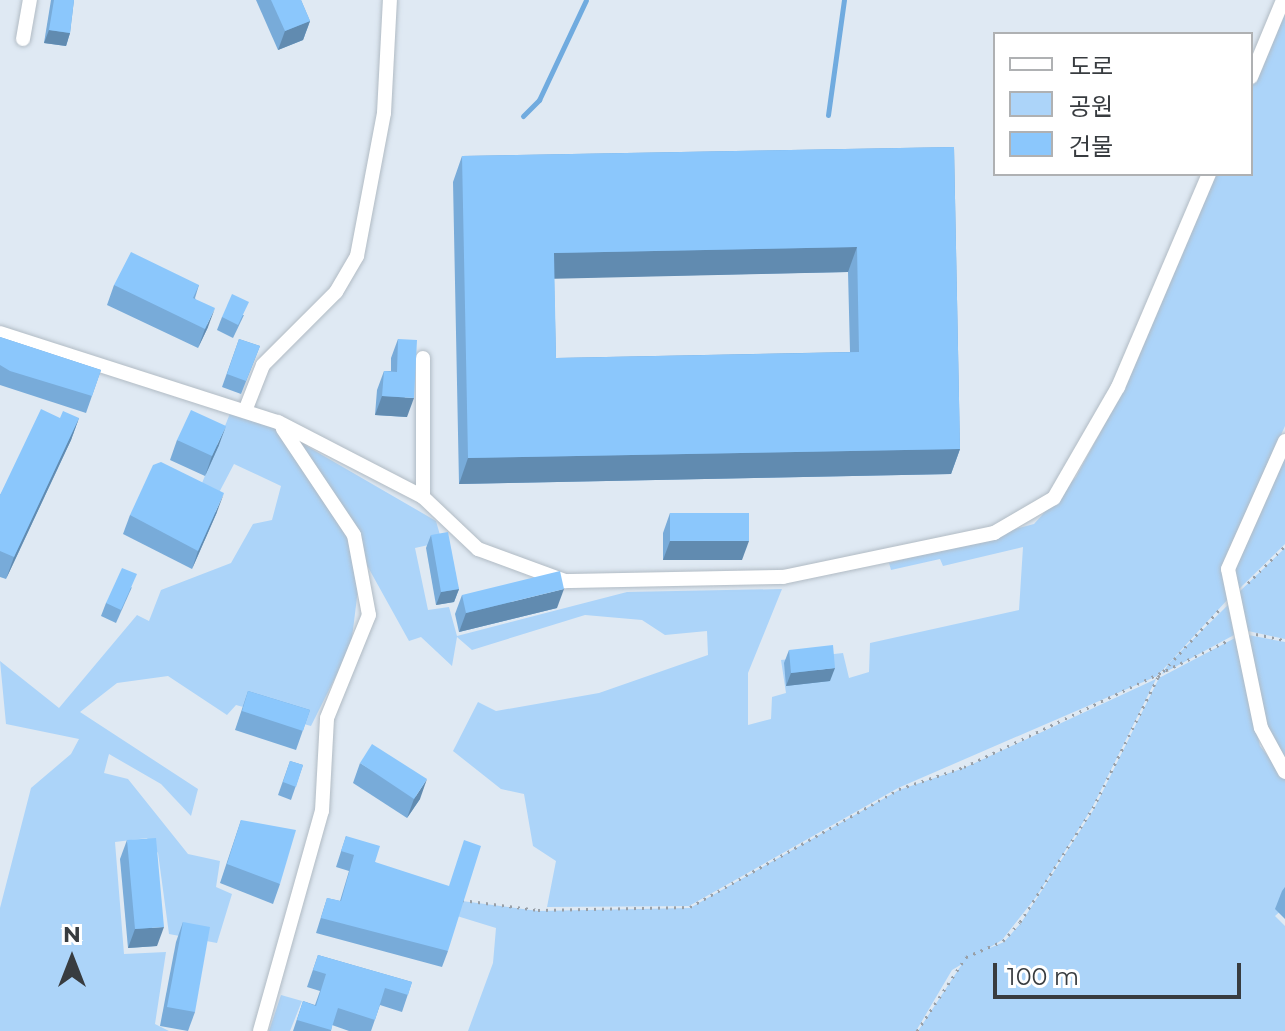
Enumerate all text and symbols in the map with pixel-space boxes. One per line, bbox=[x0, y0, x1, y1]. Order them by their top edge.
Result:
legend bbox=[993, 32, 1253, 176]
text: 도로 bbox=[1069, 52, 1113, 81]
text: 공원 bbox=[1069, 92, 1113, 121]
text: 건물 bbox=[1069, 132, 1113, 161]
north arrow bbox=[32, 919, 112, 999]
text: N bbox=[63, 921, 81, 948]
scale bar bbox=[997, 947, 1245, 997]
text: 100 m bbox=[1007, 962, 1079, 991]

